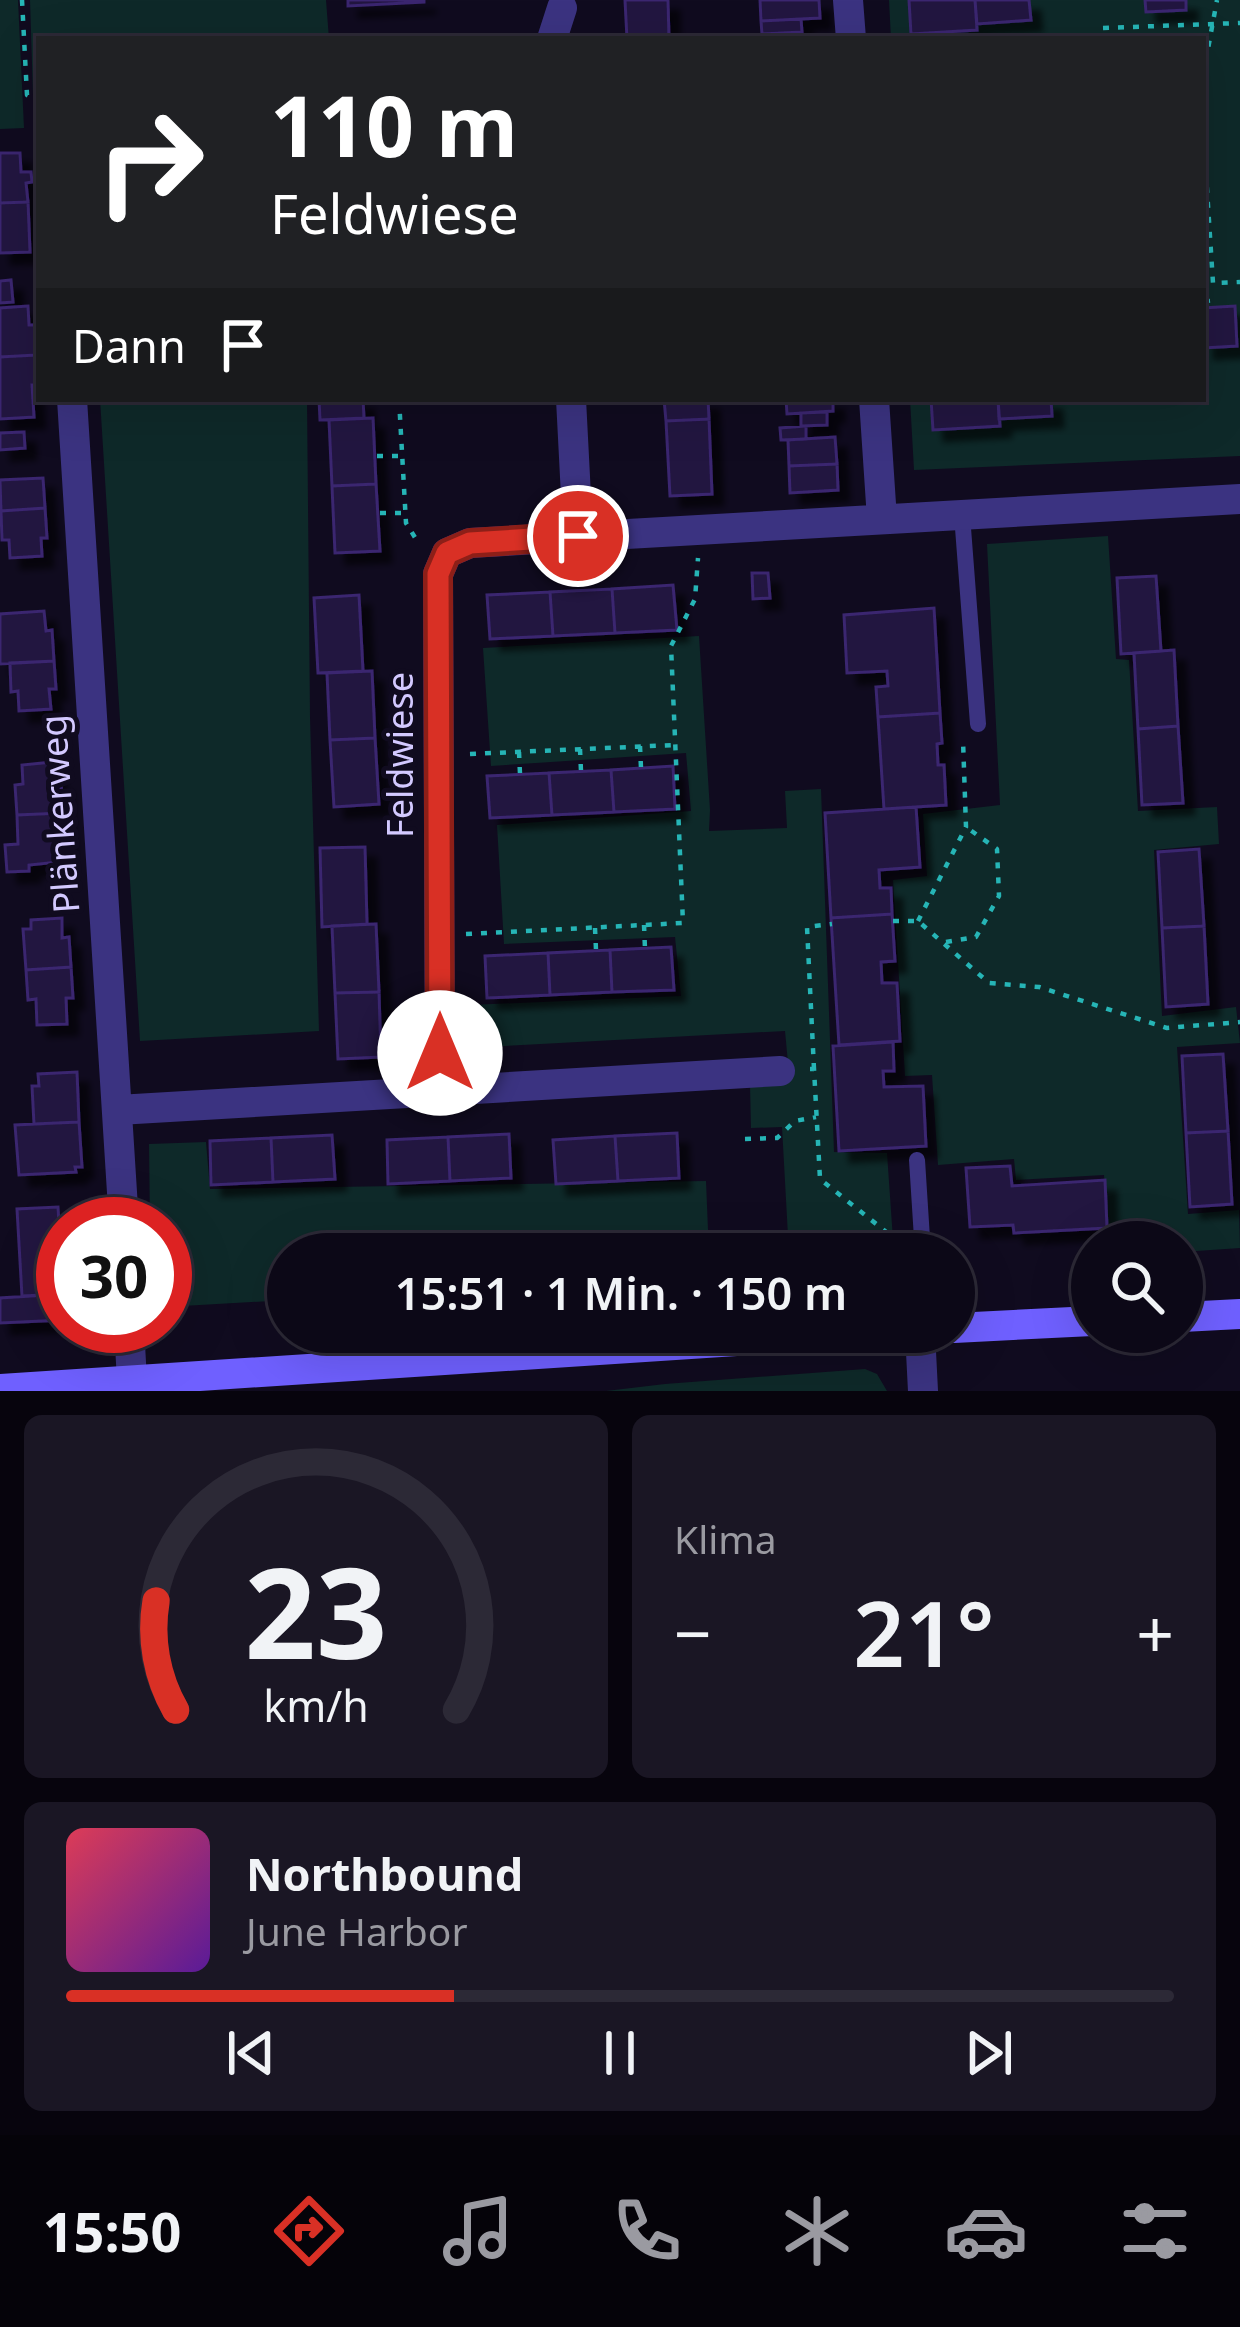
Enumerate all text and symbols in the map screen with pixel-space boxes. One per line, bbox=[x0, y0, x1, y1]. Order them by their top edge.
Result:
text: 110 m bbox=[270, 67, 518, 182]
icon: right bbox=[72, 84, 228, 240]
text: Feldwiese bbox=[270, 176, 519, 250]
icon: arrive bbox=[210, 312, 276, 378]
text: Dann bbox=[72, 315, 186, 376]
pin bbox=[527, 485, 629, 587]
icon: arrive bbox=[545, 503, 611, 569]
street label: Feldwiese bbox=[375, 672, 424, 838]
street label: Plänkerweg bbox=[28, 713, 90, 915]
position arrow bbox=[377, 990, 503, 1116]
speed limit sign: 30 bbox=[36, 1197, 192, 1353]
map controls bbox=[1071, 1221, 1203, 1353]
button: search bbox=[1071, 1221, 1203, 1353]
text: 15:51 · 1 Min. · 150 m bbox=[395, 1262, 847, 1323]
text: Klima bbox=[674, 1512, 777, 1565]
text: 23 bbox=[245, 1526, 387, 1696]
text: 21° bbox=[853, 1571, 995, 1693]
text: − bbox=[674, 1587, 712, 1677]
text: + bbox=[1136, 1587, 1174, 1677]
text: km/h bbox=[263, 1675, 369, 1734]
text: Northbound bbox=[246, 1843, 523, 1904]
text: June Harbor bbox=[246, 1904, 468, 1957]
icon: previous bbox=[218, 2020, 284, 2086]
icon: pause bbox=[587, 2020, 653, 2086]
icon: next bbox=[956, 2020, 1022, 2086]
icon: directions bbox=[267, 2189, 351, 2273]
icon: music bbox=[436, 2189, 520, 2273]
icon: phone bbox=[605, 2189, 689, 2273]
icon: climate bbox=[775, 2189, 859, 2273]
icon: car bbox=[944, 2189, 1028, 2273]
icon: filters bbox=[1113, 2189, 1197, 2273]
text: 15:50 bbox=[43, 2194, 181, 2268]

